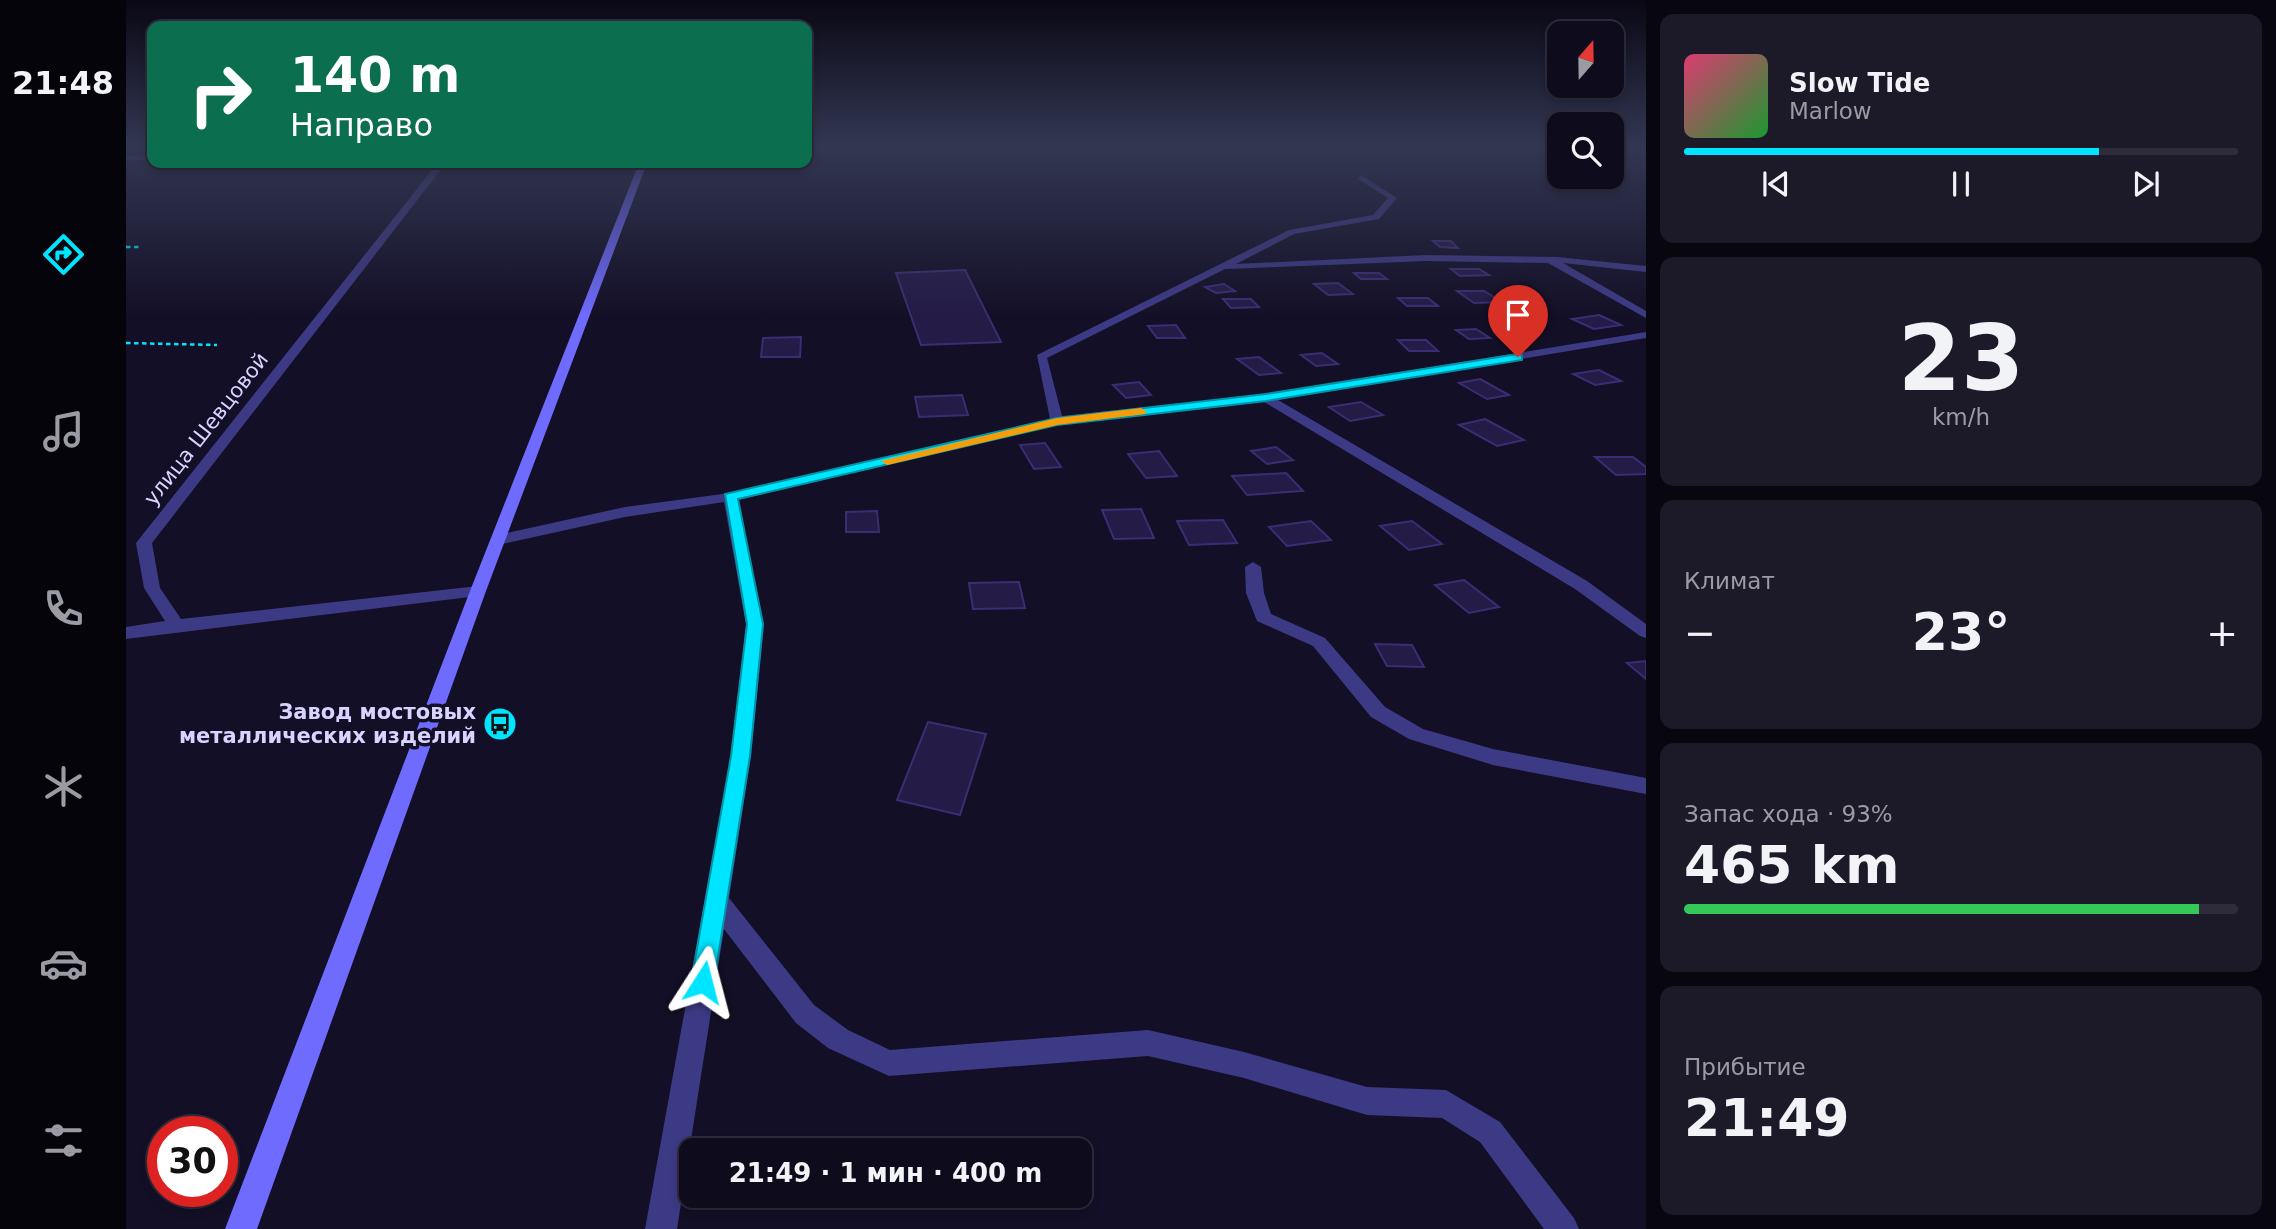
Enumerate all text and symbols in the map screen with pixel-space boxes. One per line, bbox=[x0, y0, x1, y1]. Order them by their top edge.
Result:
north arrow bbox=[1547, 21, 1624, 98]
map controls bbox=[1547, 21, 1624, 189]
text: 140 m bbox=[290, 47, 460, 104]
icon: right bbox=[175, 49, 266, 140]
text: 21:48 bbox=[12, 64, 114, 102]
text: Slow Tide bbox=[1789, 68, 1930, 98]
text: Marlow bbox=[1789, 98, 1872, 124]
text: Направо bbox=[290, 106, 433, 144]
button: search bbox=[1547, 112, 1624, 189]
icon: previous bbox=[1757, 165, 1795, 203]
icon: pause bbox=[1942, 165, 1980, 203]
icon: next bbox=[2127, 165, 2165, 203]
icon: directions bbox=[39, 230, 88, 279]
pin bbox=[1488, 285, 1548, 357]
icon: arrive bbox=[1499, 296, 1537, 334]
text: 23 bbox=[1898, 306, 2024, 411]
street label: улица Шевцовой bbox=[139, 348, 273, 510]
text: km/h bbox=[1932, 404, 1990, 430]
icon: music bbox=[39, 407, 88, 456]
text: Климат bbox=[1684, 568, 1775, 594]
icon: phone bbox=[39, 584, 88, 633]
text: 23° bbox=[1912, 602, 2010, 662]
text: − bbox=[1684, 611, 1716, 655]
text: + bbox=[2206, 611, 2238, 655]
place label: Завод мостовых металлических изделий bbox=[179, 700, 476, 748]
bus stop icon: Завод мостовых металлических изделий bbox=[481, 705, 519, 743]
icon: climate bbox=[39, 762, 88, 811]
text: Запас хода · 93% bbox=[1684, 801, 1893, 827]
text: 465 km bbox=[1684, 835, 1899, 895]
icon: car bbox=[39, 939, 88, 988]
position arrow bbox=[666, 945, 740, 1019]
text: Прибытие bbox=[1684, 1054, 1806, 1080]
text: 21:49 bbox=[1684, 1088, 1850, 1148]
icon: filters bbox=[39, 1116, 88, 1165]
speed limit sign: 30 bbox=[147, 1116, 238, 1207]
text: 21:49 · 1 мин · 400 m bbox=[729, 1158, 1042, 1188]

